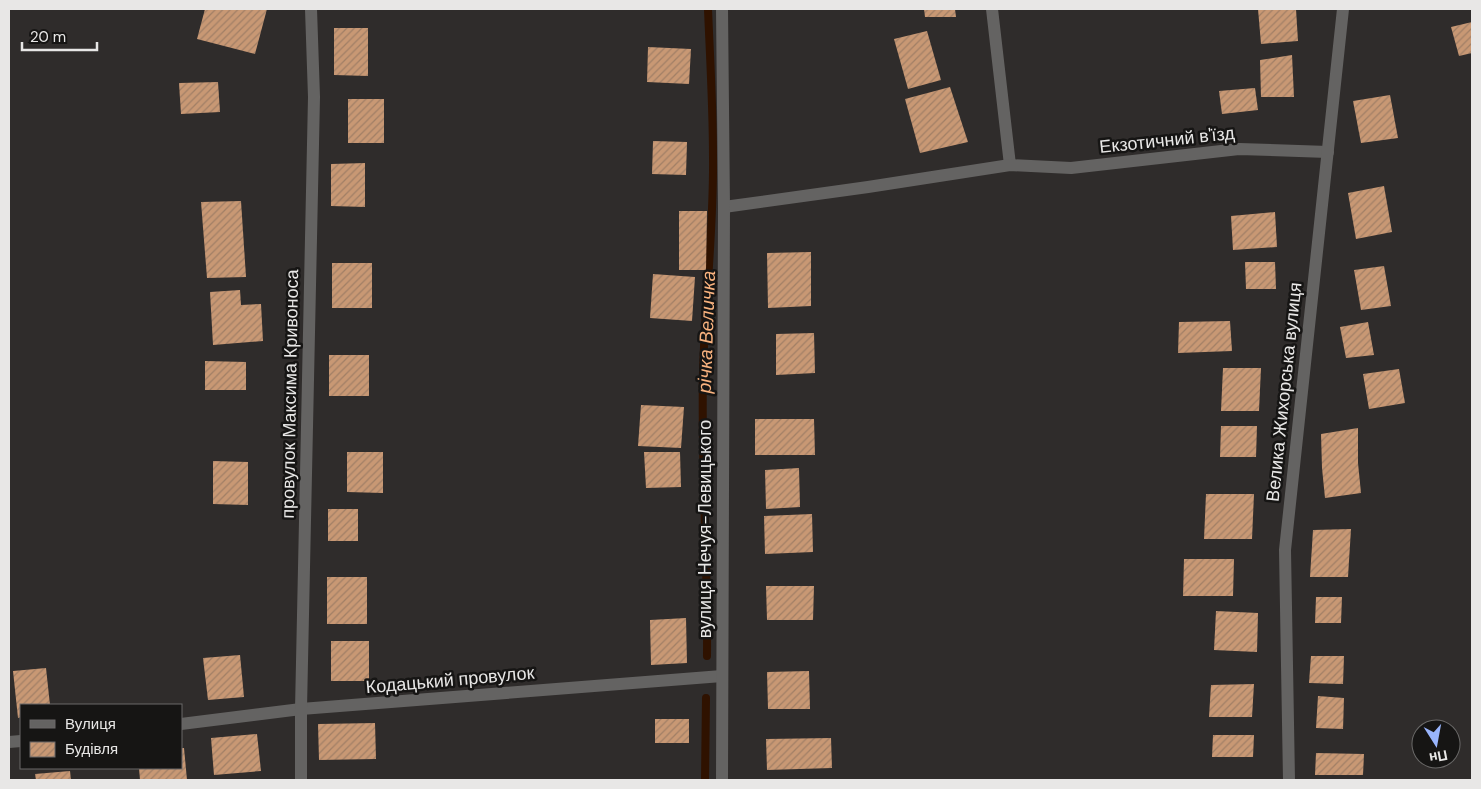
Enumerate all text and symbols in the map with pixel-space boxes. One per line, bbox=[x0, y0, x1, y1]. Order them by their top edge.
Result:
scale bar bbox=[22, 20, 98, 52]
text: 20 m bbox=[30, 27, 66, 47]
street label: Екзотичний в'їзд bbox=[1098, 121, 1236, 159]
street label: провулок Максима Кривоноса bbox=[276, 268, 304, 519]
water label: річка Величка bbox=[692, 270, 721, 395]
street label: Велика Жихорська вулиця bbox=[1261, 281, 1307, 503]
street label: вулиця Нечуя-Левицького bbox=[693, 420, 717, 638]
street label: Кодацький провулок bbox=[365, 661, 535, 699]
legend bbox=[20, 704, 182, 769]
text: Вулиця bbox=[65, 714, 116, 734]
north arrow bbox=[1411, 719, 1461, 769]
text: Будівля bbox=[65, 739, 118, 759]
text: Пн bbox=[1428, 746, 1449, 767]

